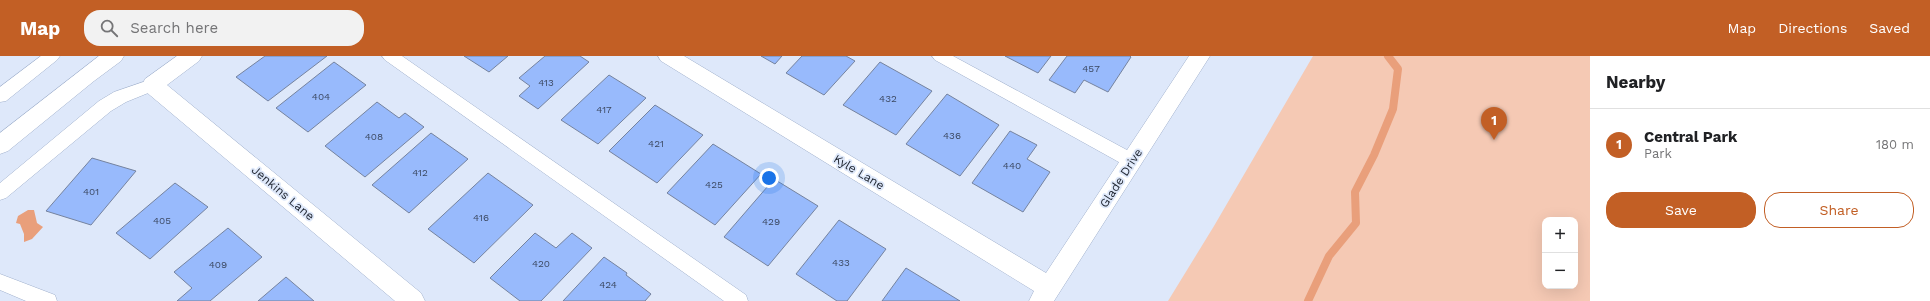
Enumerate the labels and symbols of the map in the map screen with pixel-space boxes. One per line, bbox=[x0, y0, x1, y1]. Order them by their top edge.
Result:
house number: 457 bbox=[1082, 63, 1100, 74]
house number: 413 bbox=[538, 77, 554, 88]
house number: 404 bbox=[312, 91, 330, 102]
house number: 432 bbox=[879, 93, 897, 104]
house number: 417 bbox=[596, 104, 612, 115]
pin: 1 bbox=[1481, 107, 1507, 140]
house number: 436 bbox=[943, 130, 961, 141]
house number: 408 bbox=[365, 131, 383, 142]
house number: 421 bbox=[648, 138, 664, 149]
street label: Glade Drive bbox=[1097, 146, 1145, 210]
street label: Kyle Lane bbox=[831, 151, 887, 193]
house number: 440 bbox=[1003, 160, 1021, 171]
street label: Jenkins Lane bbox=[249, 163, 317, 223]
house number: 412 bbox=[412, 167, 428, 178]
your location bbox=[759, 168, 779, 188]
house number: 425 bbox=[705, 179, 723, 190]
house number: 401 bbox=[83, 186, 99, 197]
house number: 416 bbox=[473, 212, 489, 223]
house number: 405 bbox=[153, 215, 171, 226]
house number: 429 bbox=[762, 216, 780, 227]
house number: 433 bbox=[832, 257, 850, 268]
house number: 420 bbox=[532, 258, 550, 269]
house number: 409 bbox=[209, 259, 227, 270]
house number: 424 bbox=[599, 279, 617, 290]

